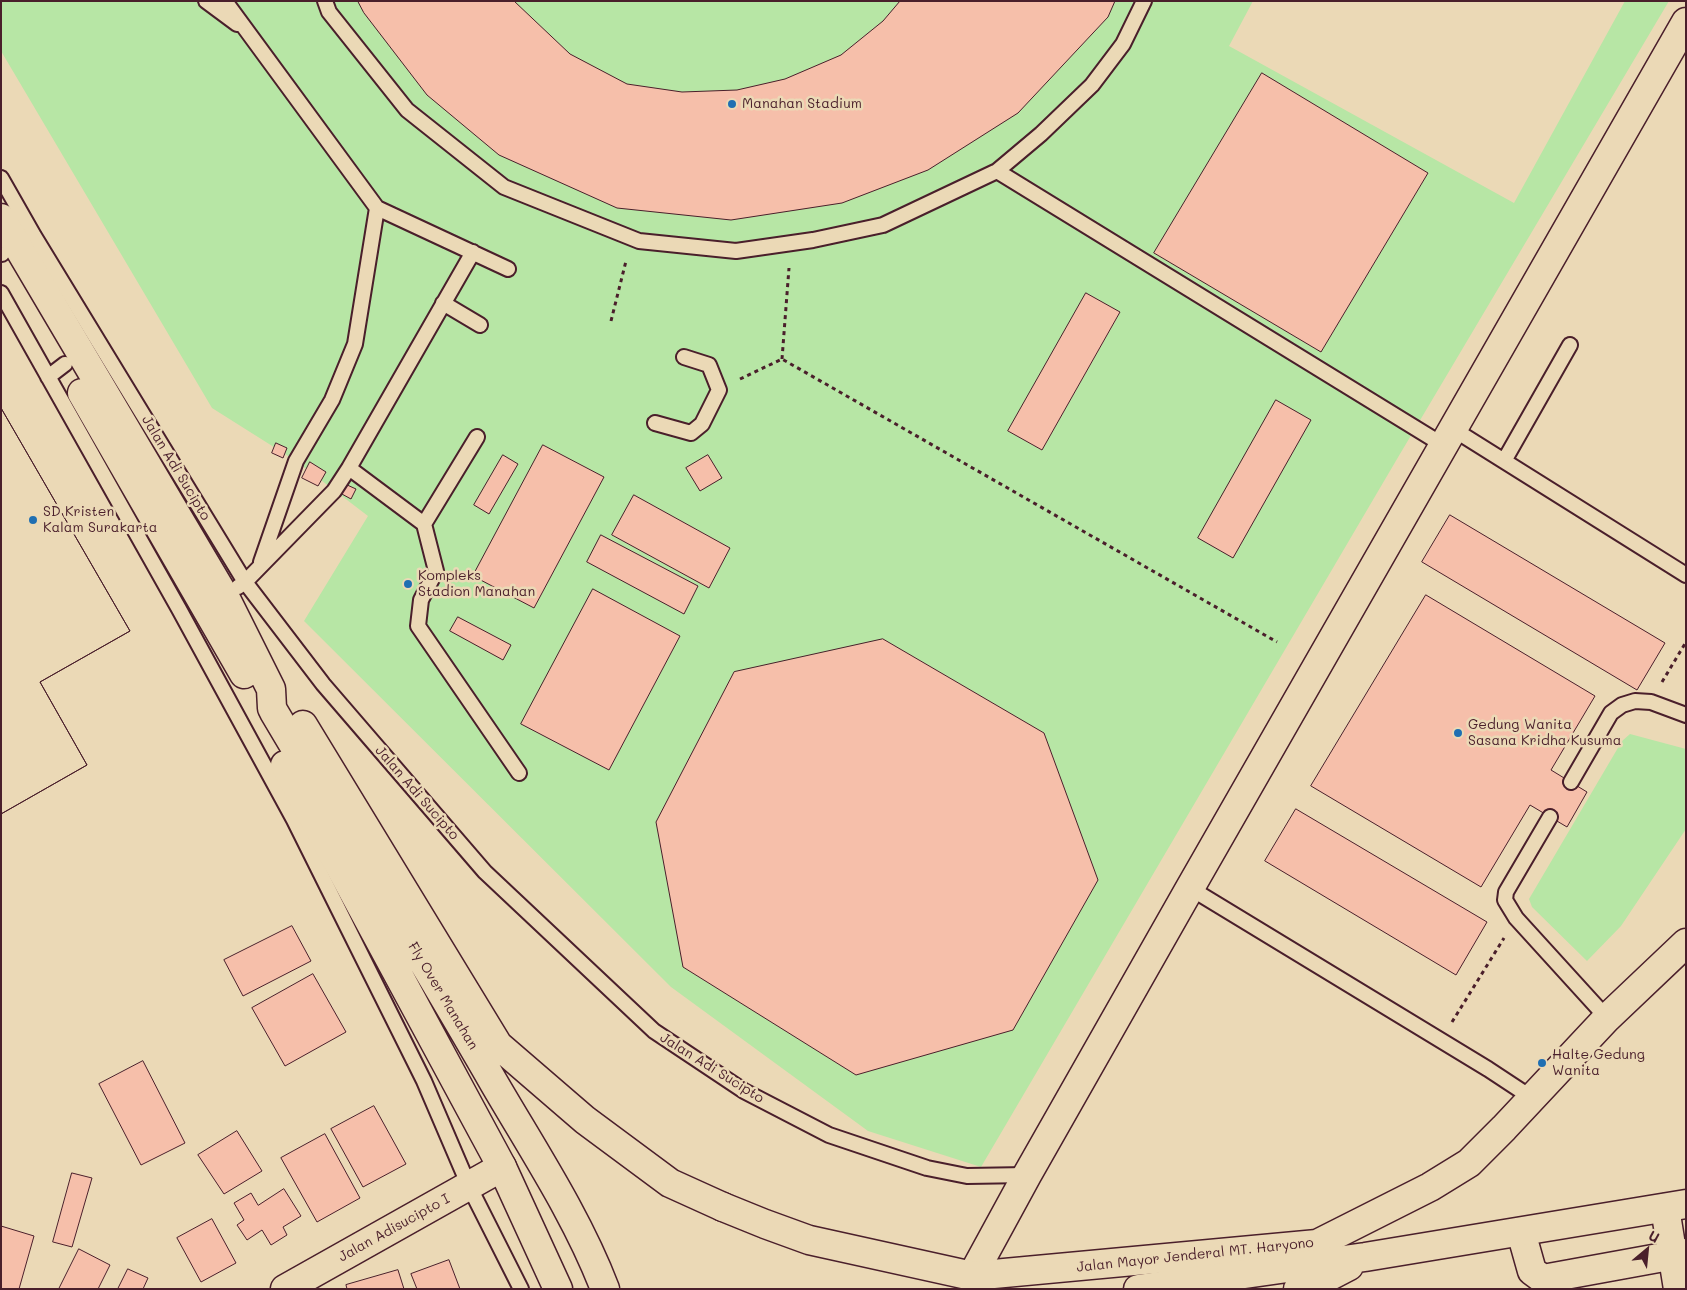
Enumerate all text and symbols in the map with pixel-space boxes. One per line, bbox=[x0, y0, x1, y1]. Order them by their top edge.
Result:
place label: Manahan Stadium bbox=[742, 96, 862, 112]
marker: Manahan Stadium bbox=[726, 98, 738, 110]
street label: Jalan Adi Sucipto bbox=[138, 413, 214, 523]
place label: SD Kristen Kalam Surakarta bbox=[43, 504, 157, 536]
marker: SD Kristen Kalam Surakarta bbox=[27, 514, 39, 526]
place label: Kompleks Stadion Manahan bbox=[418, 568, 535, 600]
marker: Kompleks Stadion Manahan bbox=[402, 578, 414, 590]
place label: Gedung Wanita Sasana Kridha Kusuma bbox=[1468, 717, 1621, 750]
marker: Gedung Wanita Sasana Kridha Kusuma bbox=[1452, 727, 1464, 739]
street label: Jalan Adi Sucipto bbox=[372, 742, 462, 844]
street label: Fly Over Manahan bbox=[404, 939, 482, 1053]
street label: Jalan Adi Sucipto bbox=[657, 1029, 767, 1107]
place label: Halte Gedung Wanita bbox=[1552, 1047, 1645, 1080]
marker: Halte Gedung Wanita bbox=[1536, 1057, 1548, 1069]
street label: Jalan Adisucipto I bbox=[336, 1190, 452, 1266]
north arrow bbox=[1622, 1225, 1672, 1275]
text: U bbox=[1645, 1226, 1663, 1247]
street label: Jalan Mayor Jenderal MT. Haryono bbox=[1076, 1234, 1314, 1276]

